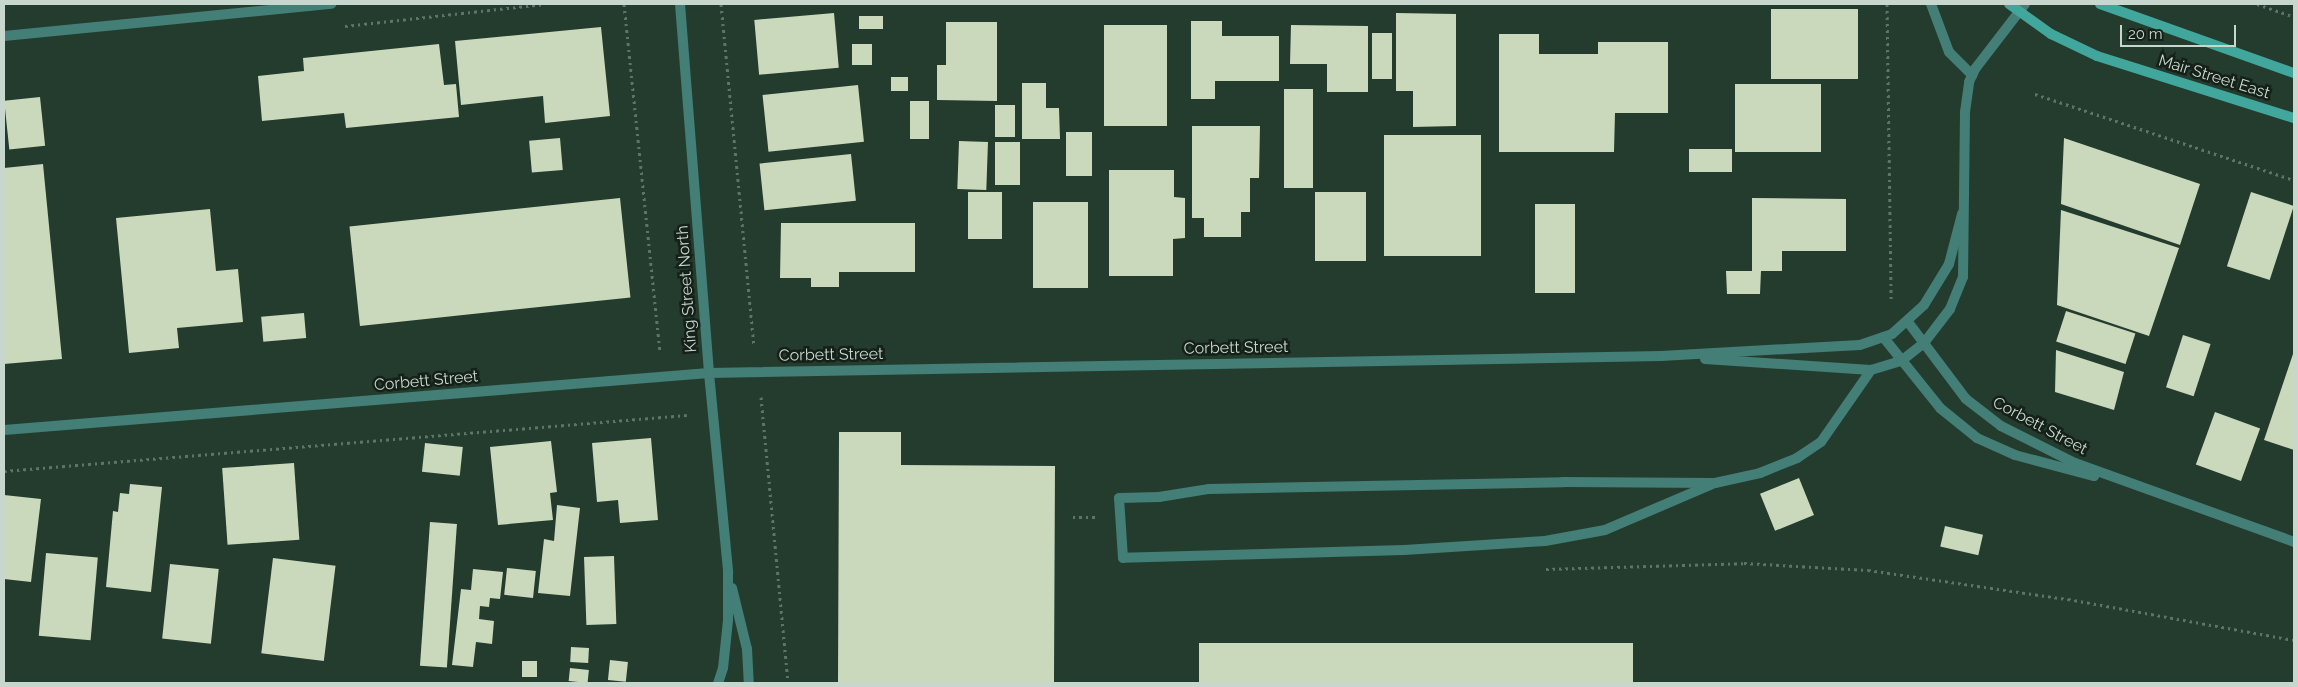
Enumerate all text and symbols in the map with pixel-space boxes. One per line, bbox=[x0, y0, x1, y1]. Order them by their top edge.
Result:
scale bar bbox=[2123, 15, 2239, 47]
text: 20 m bbox=[2128, 25, 2163, 43]
street label: Mair Street East bbox=[2156, 51, 2272, 103]
street label: King Street North bbox=[673, 225, 701, 353]
street label: Corbett Street bbox=[1184, 337, 1288, 359]
street label: Corbett Street bbox=[779, 344, 883, 366]
street label: Corbett Street bbox=[373, 367, 479, 395]
street label: Corbett Street bbox=[1989, 393, 2091, 459]

